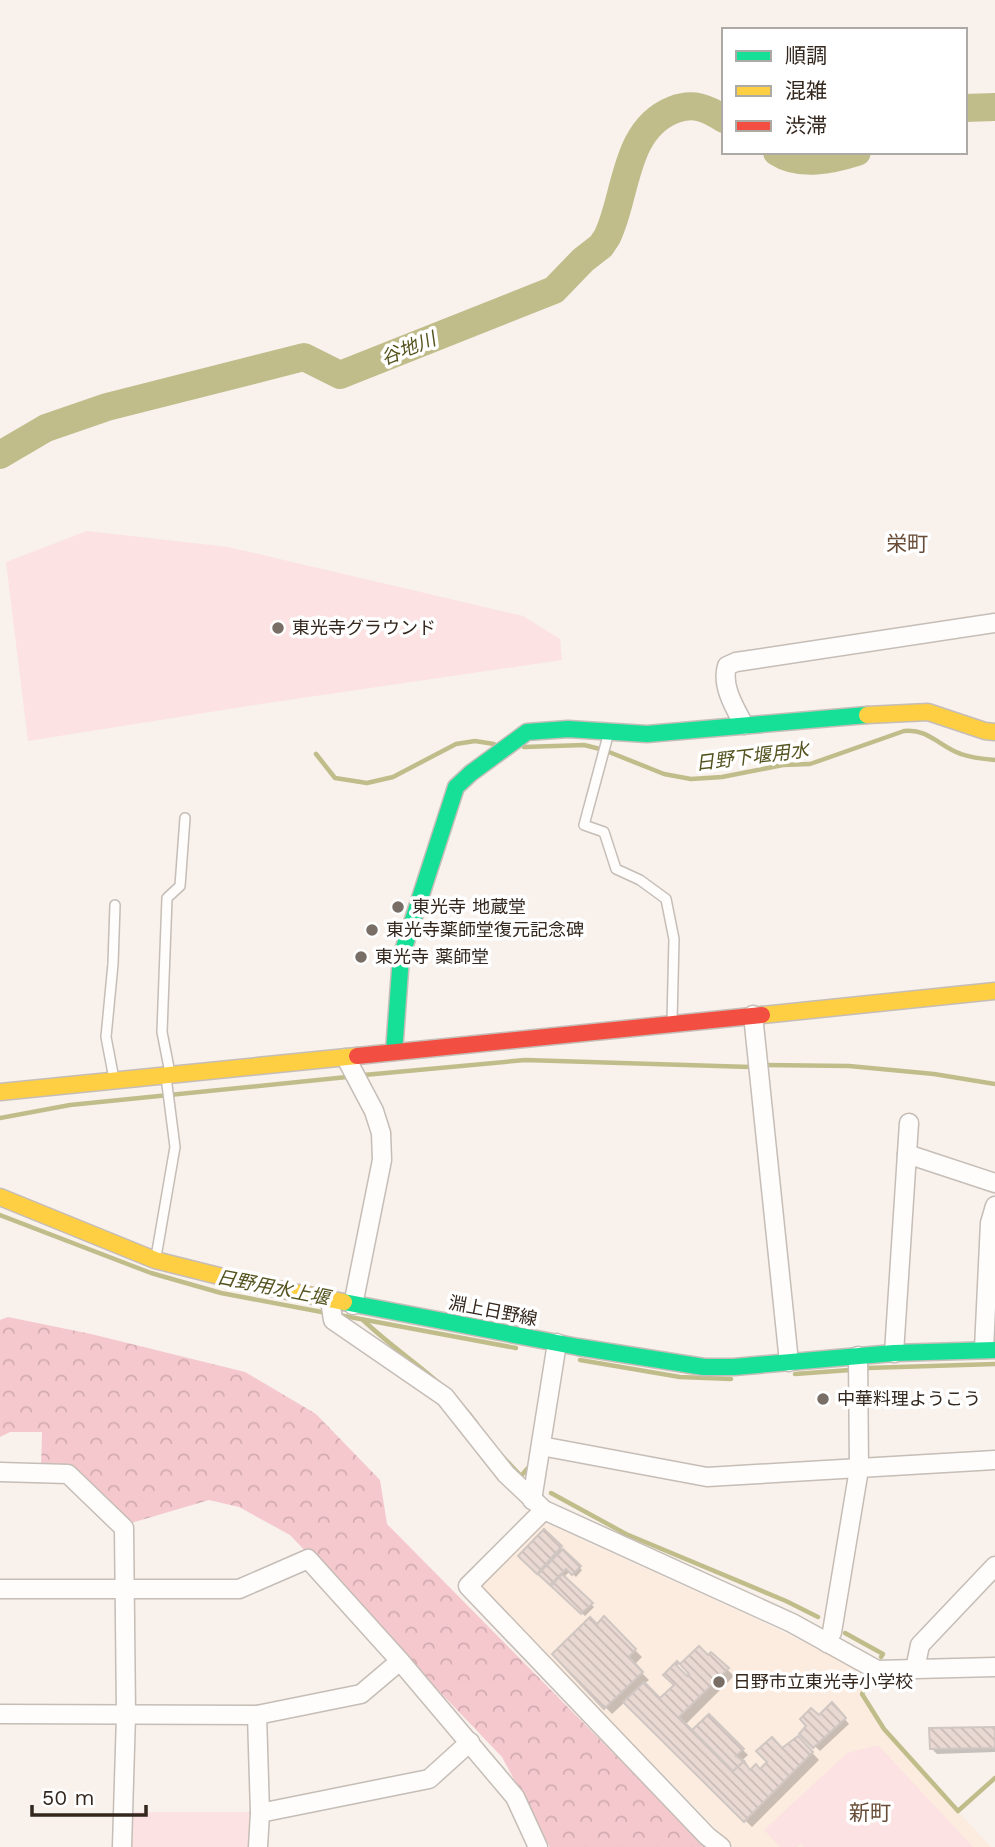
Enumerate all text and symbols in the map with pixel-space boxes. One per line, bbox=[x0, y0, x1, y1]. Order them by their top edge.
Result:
legend bbox=[722, 28, 967, 154]
text: 順調 bbox=[785, 43, 827, 68]
text: 混雑 bbox=[785, 78, 827, 103]
text: 渋滞 bbox=[785, 113, 827, 138]
water label: 谷地川 bbox=[377, 326, 441, 370]
district label: 栄町 bbox=[886, 531, 928, 556]
place label: 東光寺グラウンド bbox=[292, 617, 436, 638]
marker: 東光寺グラウンド bbox=[270, 620, 286, 636]
water label: 日野下堰用水 bbox=[694, 738, 812, 775]
place label: 東光寺 地蔵堂 bbox=[412, 896, 526, 917]
marker: 東光寺 地蔵堂 bbox=[390, 899, 406, 915]
place label: 東光寺薬師堂復元記念碑 bbox=[386, 919, 584, 940]
marker: 東光寺薬師堂復元記念碑 bbox=[364, 922, 380, 938]
place label: 東光寺 薬師堂 bbox=[375, 946, 489, 967]
marker: 東光寺 薬師堂 bbox=[353, 949, 369, 965]
water label: 日野用水上堰 bbox=[215, 1265, 334, 1310]
street label: 淵上日野線 bbox=[447, 1292, 539, 1329]
place label: 中華料理ようこう bbox=[837, 1388, 981, 1409]
marker: 中華料理ようこう bbox=[815, 1391, 831, 1407]
place label: 日野市立東光寺小学校 bbox=[733, 1671, 913, 1692]
marker: 日野市立東光寺小学校 bbox=[711, 1674, 727, 1690]
scale bar bbox=[32, 1773, 145, 1817]
text: 50 m bbox=[42, 1785, 94, 1810]
district label: 新町 bbox=[849, 1800, 891, 1825]

